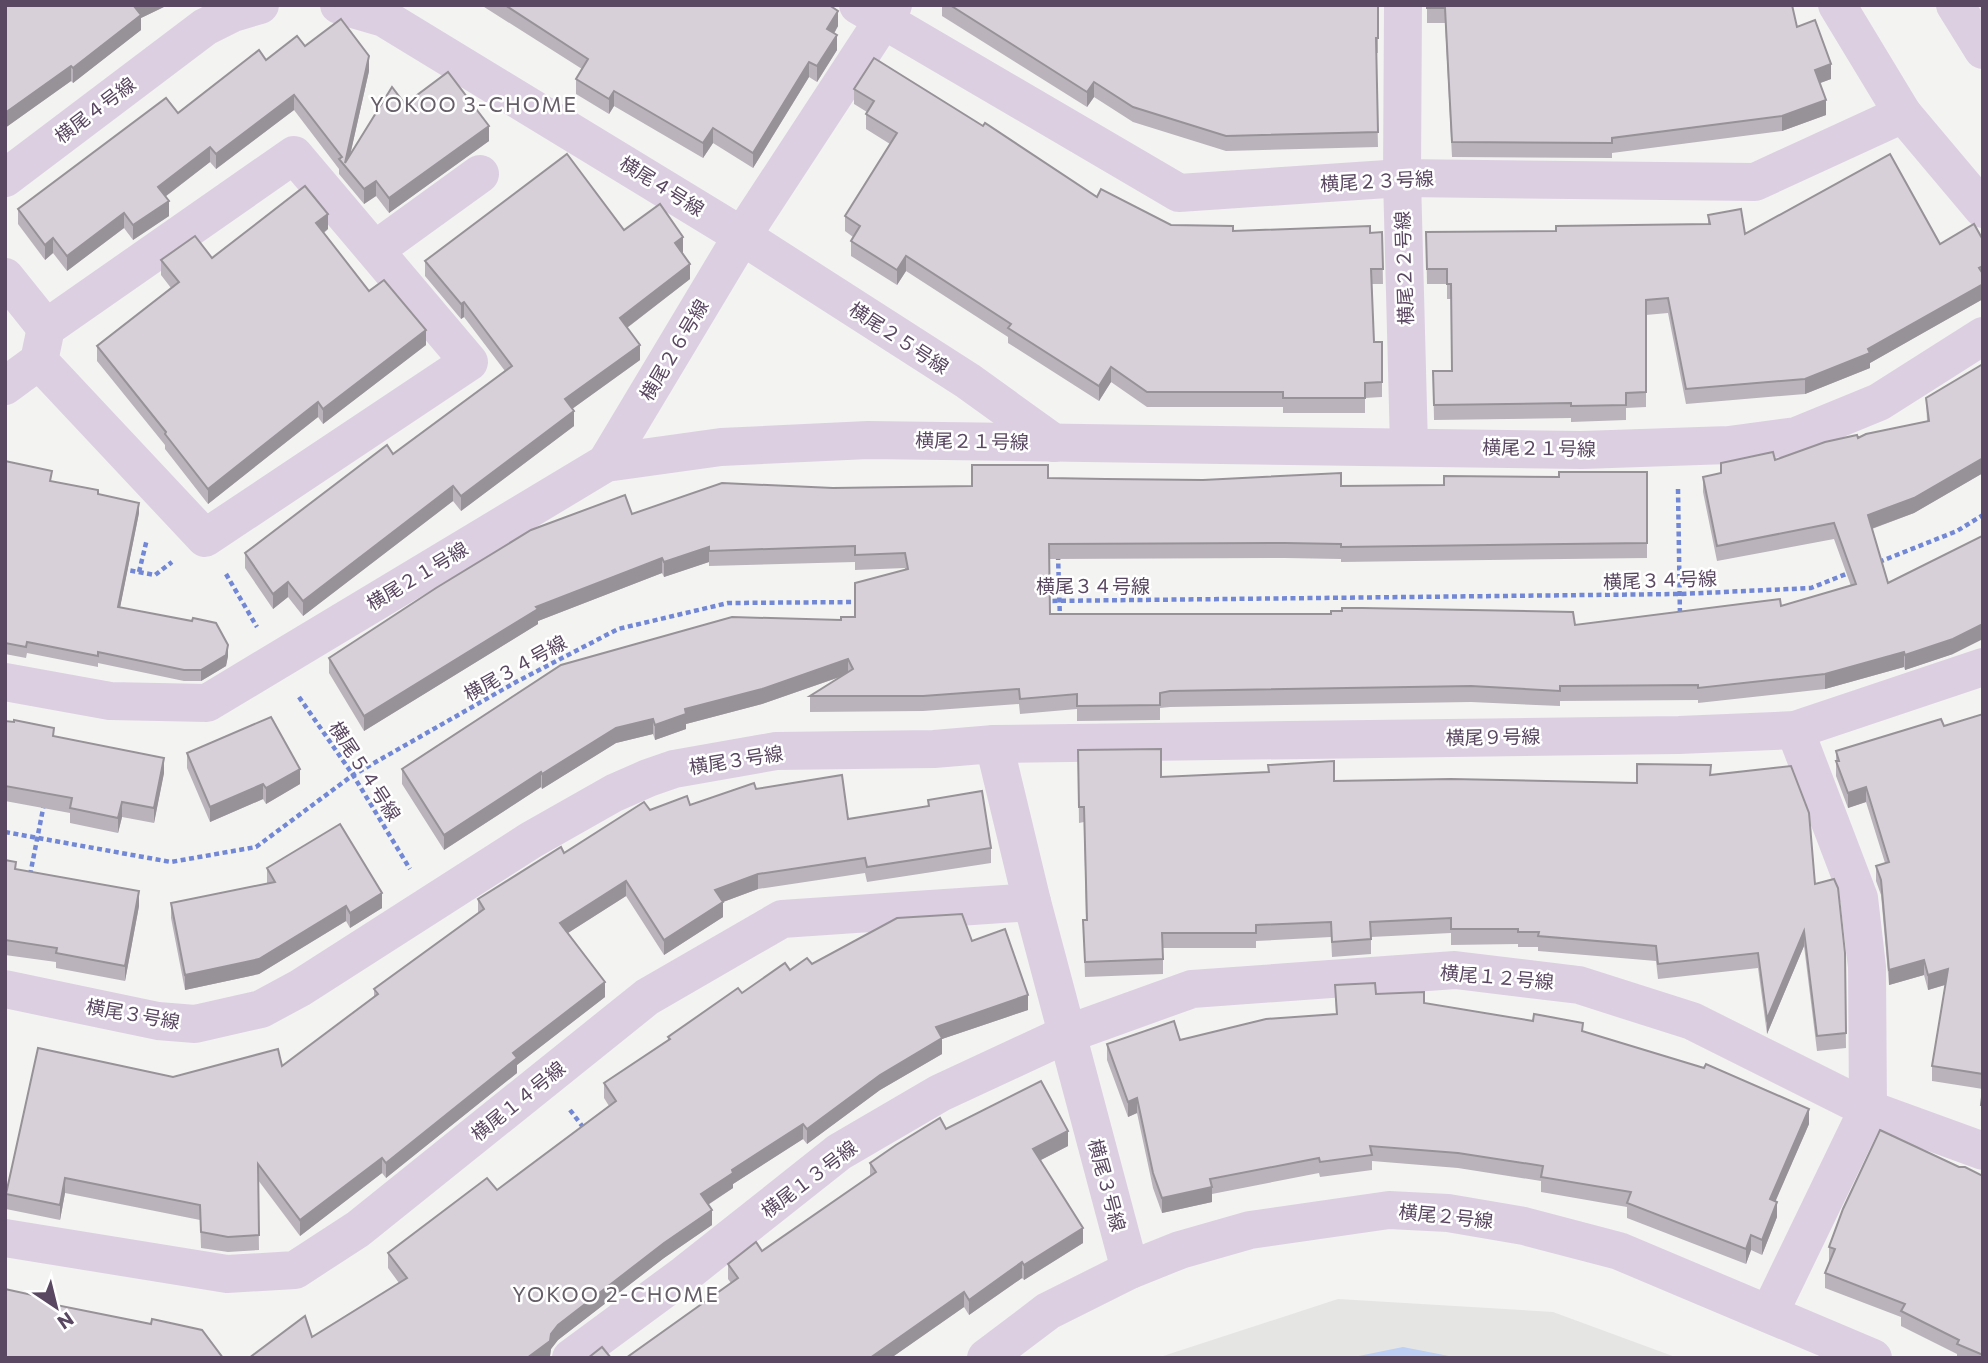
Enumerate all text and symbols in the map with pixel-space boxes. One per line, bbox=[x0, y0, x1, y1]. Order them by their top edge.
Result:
street label: 横尾４号線 bbox=[50, 72, 140, 147]
district label: YOKOO 3-CHOME bbox=[370, 91, 578, 116]
street label: 横尾４号線 bbox=[616, 151, 709, 221]
street label: 横尾２３号線 bbox=[1319, 166, 1435, 195]
street label: 横尾２２号線 bbox=[1390, 211, 1417, 325]
street label: 横尾２６号線 bbox=[634, 295, 713, 405]
street label: 横尾２５号線 bbox=[845, 297, 953, 378]
street label: 横尾２１号線 bbox=[915, 428, 1029, 453]
street label: 横尾２１号線 bbox=[1482, 435, 1596, 460]
street label: 横尾２１号線 bbox=[362, 536, 472, 615]
street label: 横尾３４号線 bbox=[1603, 566, 1717, 593]
street label: 横尾３４号線 bbox=[1036, 574, 1150, 597]
street label: 横尾３４号線 bbox=[459, 630, 570, 705]
street label: 横尾５４号線 bbox=[325, 717, 406, 825]
street label: 横尾９号線 bbox=[1445, 724, 1541, 749]
street label: 横尾３号線 bbox=[687, 741, 785, 778]
street label: 横尾１２号線 bbox=[1439, 960, 1555, 993]
street label: 横尾３号線 bbox=[84, 994, 182, 1033]
street label: 横尾１４号線 bbox=[466, 1056, 569, 1145]
street label: 横尾１３号線 bbox=[756, 1135, 861, 1222]
street label: 横尾３号線 bbox=[1084, 1136, 1131, 1234]
street label: 横尾２号線 bbox=[1398, 1199, 1495, 1232]
north arrow bbox=[21, 1272, 91, 1342]
district label: YOKOO 2-CHOME bbox=[512, 1281, 720, 1306]
text: N bbox=[54, 1308, 78, 1335]

